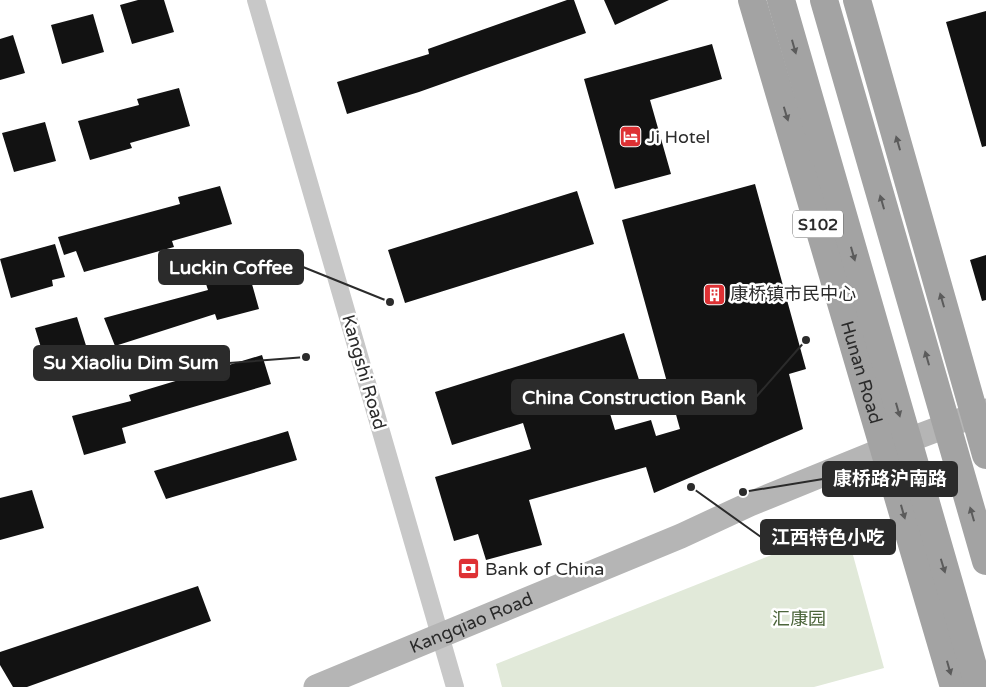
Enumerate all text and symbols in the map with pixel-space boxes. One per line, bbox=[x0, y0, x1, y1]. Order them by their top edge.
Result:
one-way arrow bbox=[791, 39, 799, 54]
one-way arrow bbox=[782, 106, 790, 121]
hotel icon: Ji Hotel bbox=[619, 125, 643, 149]
place label: Ji Hotel bbox=[647, 126, 710, 148]
one-way arrow bbox=[893, 136, 901, 151]
one-way arrow bbox=[878, 194, 886, 209]
road number: S102 bbox=[793, 210, 843, 238]
one-way arrow bbox=[850, 246, 858, 261]
callout: Luckin Coffee bbox=[159, 250, 303, 284]
text: Luckin Coffee bbox=[169, 257, 293, 279]
building icon: 康桥镇市民中心 bbox=[702, 282, 726, 306]
place label: 康桥镇市民中心 bbox=[730, 283, 856, 305]
one-way arrow bbox=[937, 292, 945, 307]
street label: Kangshi Road bbox=[337, 312, 391, 432]
street label: Hunan Road bbox=[836, 318, 887, 426]
callout: Su Xiaoliu Dim Sum bbox=[34, 346, 229, 380]
one-way arrow bbox=[923, 350, 931, 365]
text: Su Xiaoliu Dim Sum bbox=[43, 352, 219, 374]
callout: China Construction Bank bbox=[512, 380, 756, 414]
text: China Construction Bank bbox=[522, 387, 747, 409]
one-way arrow bbox=[894, 402, 902, 417]
callout: 康桥路沪南路 bbox=[823, 462, 957, 496]
text: 康桥路沪南路 bbox=[833, 468, 947, 490]
one-way arrow bbox=[900, 505, 908, 520]
one-way arrow bbox=[968, 506, 976, 521]
callout: 江西特色小吃 bbox=[761, 520, 895, 554]
text: 江西特色小吃 bbox=[771, 527, 885, 549]
bank icon: Bank of China bbox=[457, 557, 481, 581]
place label: Bank of China bbox=[485, 558, 604, 580]
one-way arrow bbox=[939, 559, 947, 574]
street label: Kangqiao Road bbox=[406, 587, 536, 658]
park label: 汇康园 bbox=[772, 608, 826, 630]
one-way arrow bbox=[945, 661, 953, 676]

